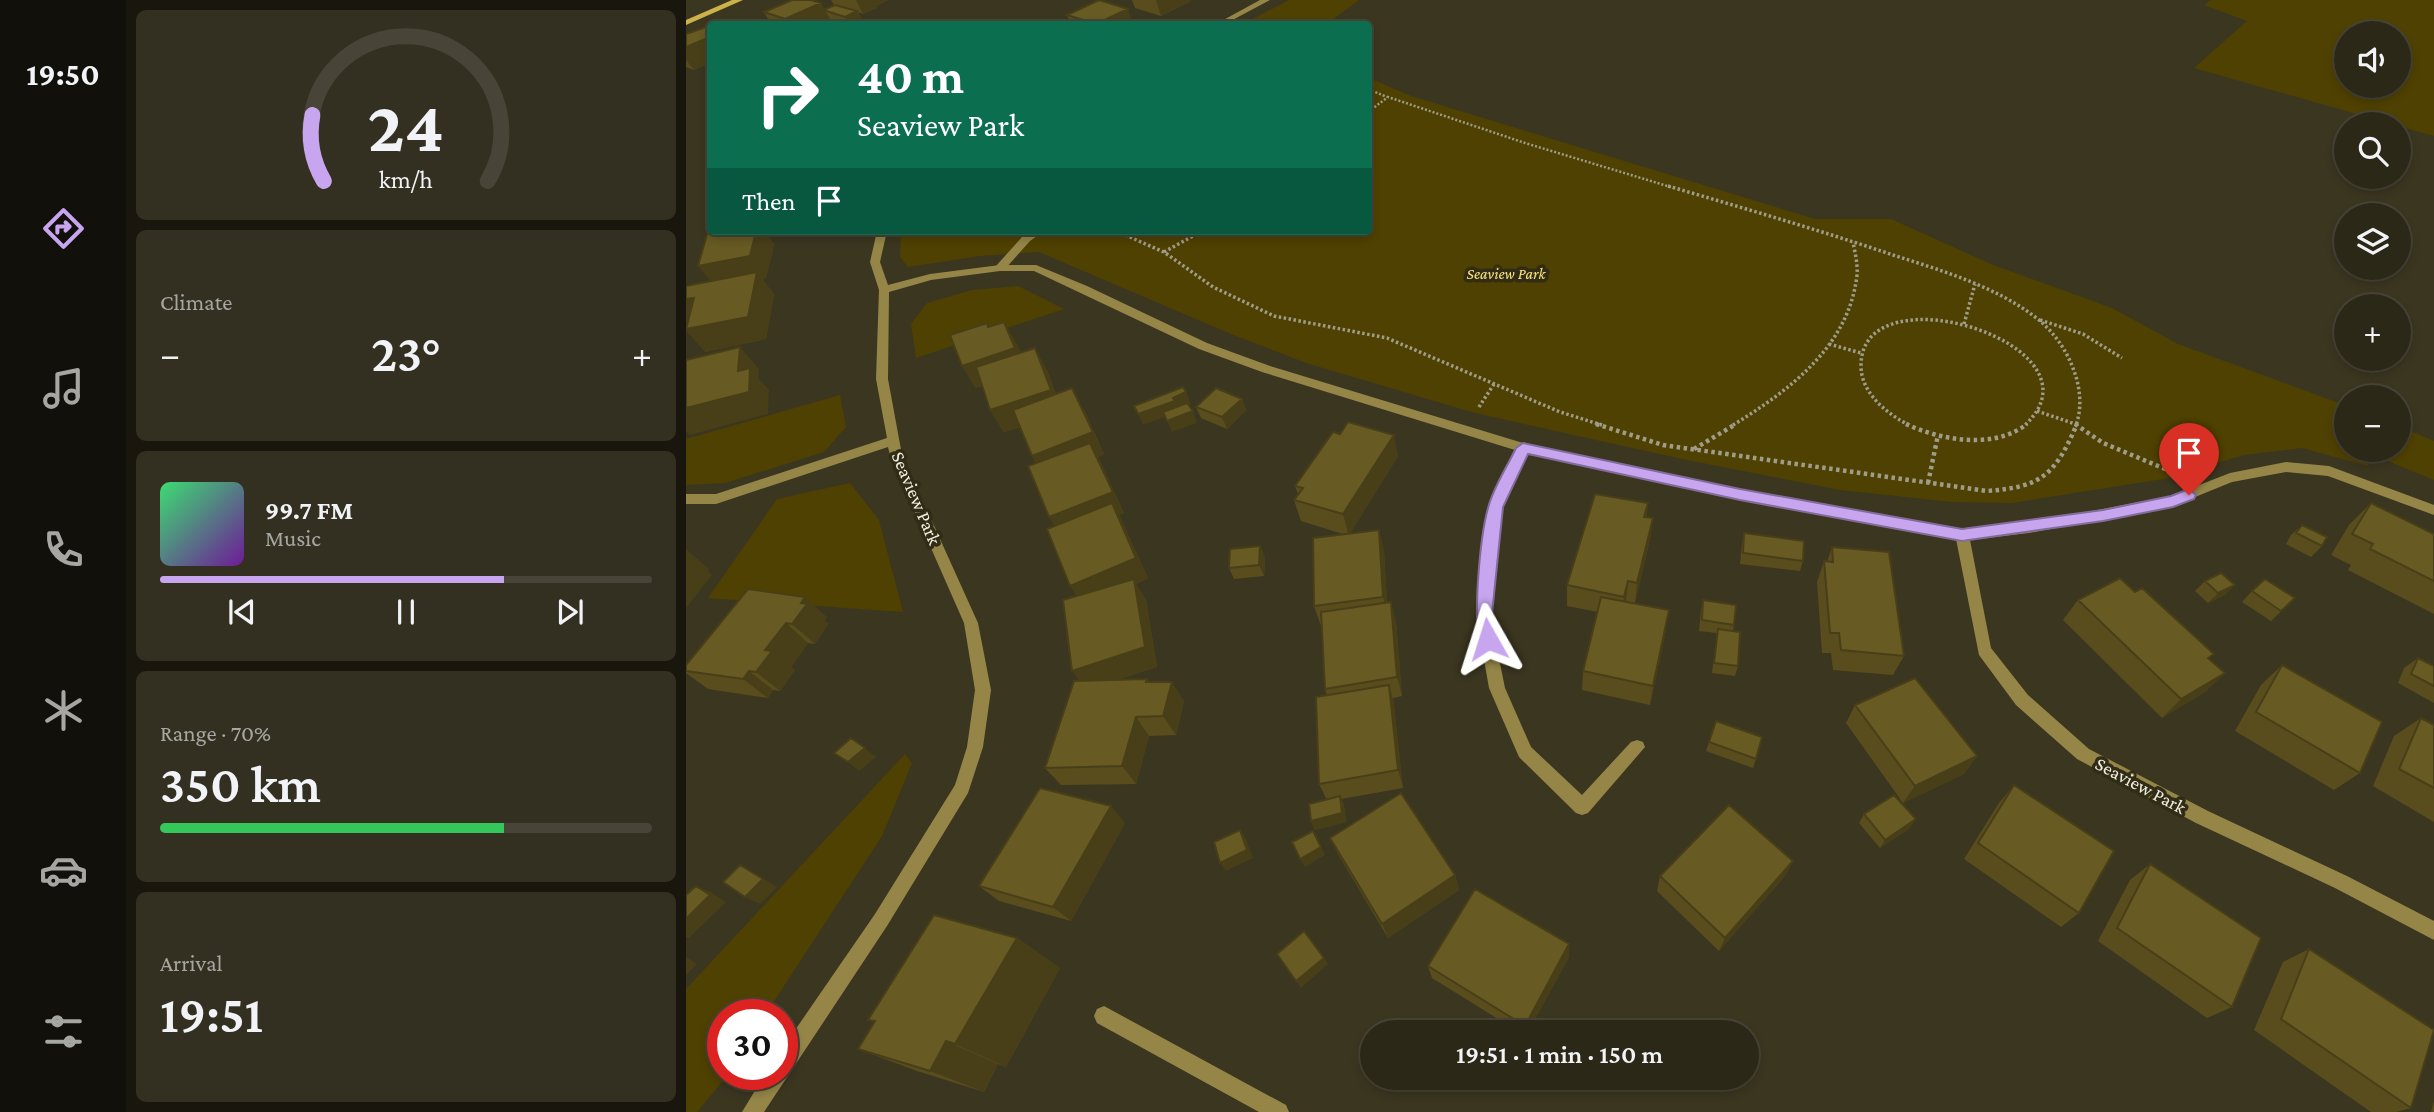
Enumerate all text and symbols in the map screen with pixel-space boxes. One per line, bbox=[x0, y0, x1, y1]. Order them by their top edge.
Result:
map controls bbox=[2334, 21, 2411, 462]
button: sound bbox=[2334, 21, 2411, 98]
icon: right bbox=[742, 49, 833, 140]
text: 40 m bbox=[857, 49, 964, 104]
text: 19:50 bbox=[26, 56, 100, 92]
text: 24 bbox=[368, 87, 444, 168]
text: Seaview Park bbox=[857, 107, 1024, 143]
button: search bbox=[2334, 112, 2411, 189]
text: km/h bbox=[379, 166, 433, 193]
icon: arrive bbox=[810, 182, 848, 220]
text: Then bbox=[742, 187, 796, 216]
button: layers bbox=[2334, 203, 2411, 280]
icon: directions bbox=[39, 204, 88, 253]
park label: Seaview Park bbox=[1466, 265, 1547, 282]
text: Climate bbox=[160, 289, 232, 315]
button: + bbox=[2334, 294, 2411, 371]
text: 23° bbox=[371, 324, 441, 382]
text: − bbox=[160, 333, 180, 375]
text: + bbox=[632, 333, 652, 375]
icon: music bbox=[39, 364, 88, 413]
button: − bbox=[2334, 385, 2411, 462]
pin bbox=[2159, 423, 2219, 495]
icon: arrive bbox=[2170, 434, 2208, 472]
street label: Seaview Park bbox=[887, 448, 946, 549]
text: 99.7 FM bbox=[265, 496, 353, 525]
icon: phone bbox=[39, 525, 88, 574]
text: Music bbox=[265, 525, 321, 551]
icon: previous bbox=[223, 593, 261, 631]
icon: pause bbox=[387, 593, 425, 631]
icon: next bbox=[551, 593, 589, 631]
position arrow bbox=[1451, 602, 1525, 676]
icon: climate bbox=[39, 686, 88, 735]
text: Range · 70% bbox=[160, 720, 271, 746]
street label: Seaview Park bbox=[2092, 753, 2190, 818]
text: 350 km bbox=[160, 755, 321, 813]
icon: car bbox=[39, 846, 88, 895]
text: Arrival bbox=[160, 950, 223, 976]
text: 19:51 bbox=[160, 985, 263, 1043]
speed limit sign: 30 bbox=[707, 999, 798, 1090]
icon: filters bbox=[39, 1007, 88, 1056]
text: 19:51 · 1 min · 150 m bbox=[1456, 1040, 1663, 1069]

